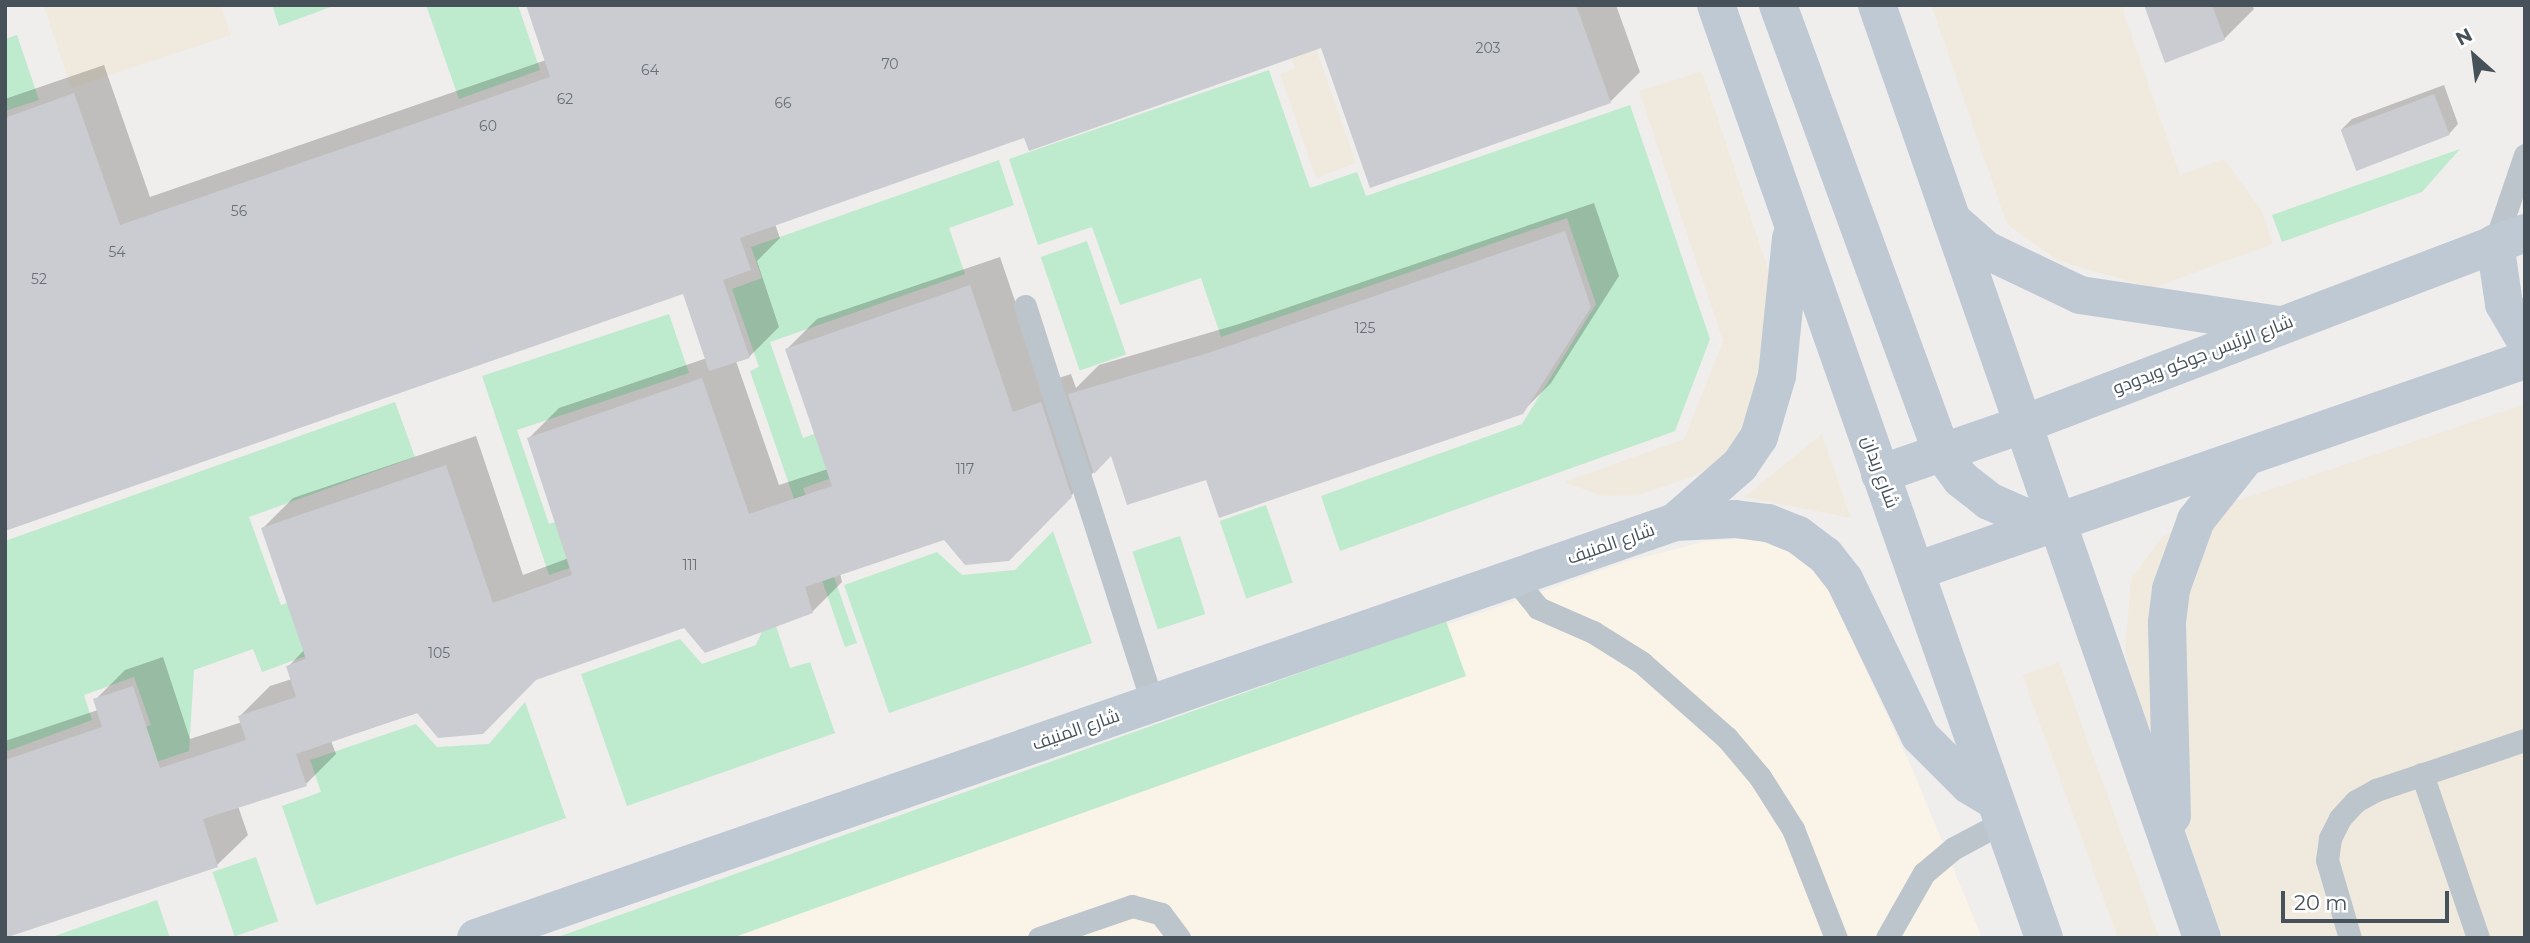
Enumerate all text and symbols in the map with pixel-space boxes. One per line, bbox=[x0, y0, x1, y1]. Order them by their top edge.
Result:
north arrow bbox=[2439, 21, 2509, 91]
text: N bbox=[2452, 23, 2476, 51]
house number: 203 bbox=[1476, 40, 1500, 56]
house number: 70 bbox=[881, 56, 899, 72]
house number: 64 bbox=[641, 62, 659, 78]
house number: 62 bbox=[557, 91, 573, 107]
house number: 66 bbox=[774, 95, 792, 111]
house number: 60 bbox=[479, 118, 497, 134]
house number: 56 bbox=[231, 203, 247, 219]
house number: 54 bbox=[108, 244, 126, 260]
house number: 52 bbox=[31, 271, 47, 287]
street label: شارع الرئيس جوكو ويدودو bbox=[2110, 311, 2296, 399]
house number: 125 bbox=[1355, 320, 1375, 336]
street label: شارع ربدان bbox=[1857, 433, 1903, 511]
house number: 117 bbox=[956, 461, 974, 477]
street label: شارع المنيف bbox=[1564, 519, 1658, 569]
house number: 111 bbox=[682, 557, 698, 573]
house number: 105 bbox=[428, 645, 450, 661]
street label: شارع المنيف bbox=[1029, 705, 1123, 755]
scale bar bbox=[2285, 876, 2453, 920]
text: 20 m bbox=[2294, 890, 2348, 915]

